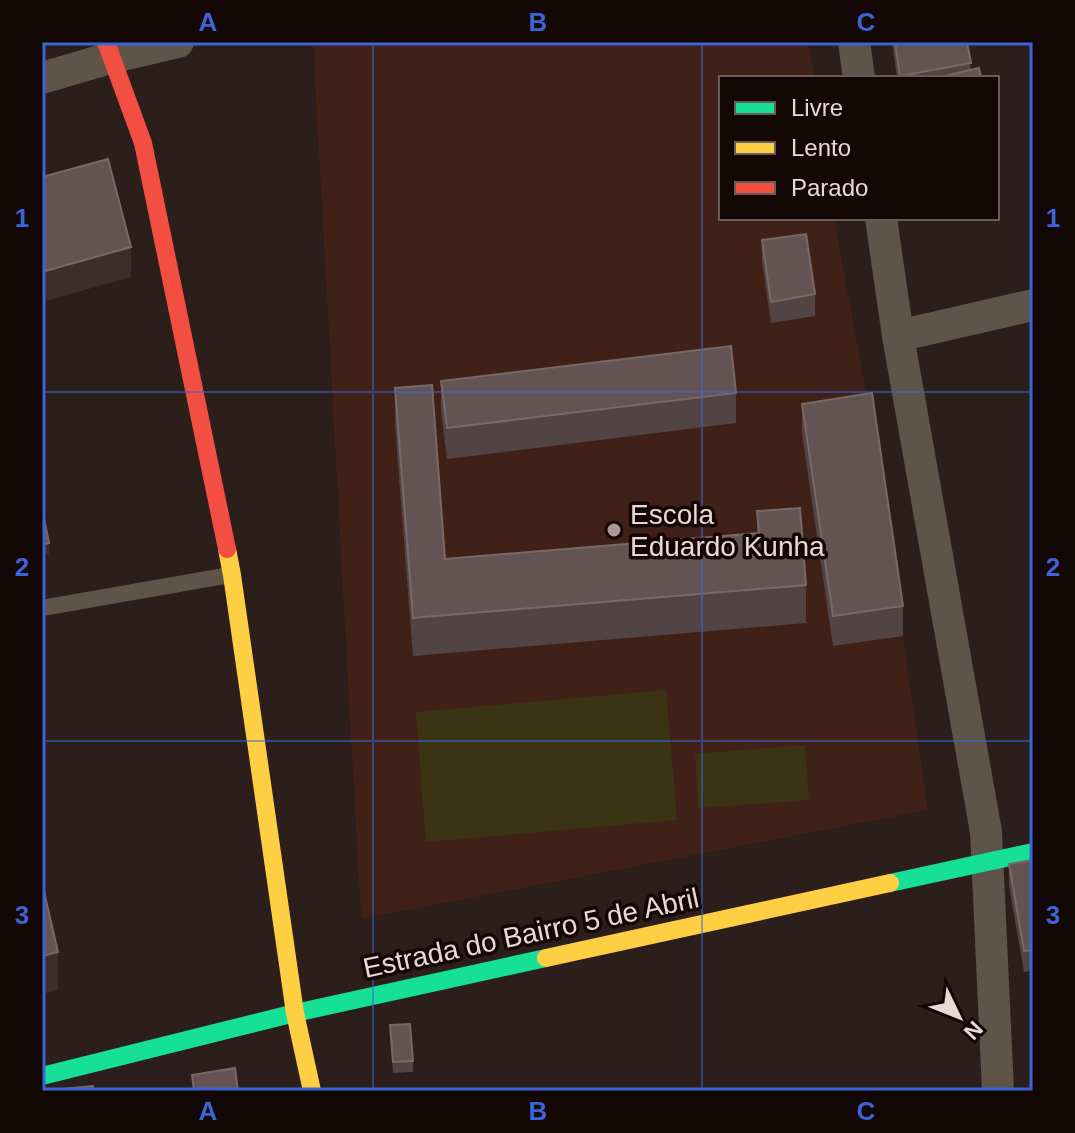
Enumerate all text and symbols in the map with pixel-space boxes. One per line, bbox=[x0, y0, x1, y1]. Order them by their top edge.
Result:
text: A bbox=[199, 7, 218, 37]
text: B bbox=[529, 7, 547, 37]
text: C bbox=[857, 7, 876, 37]
legend bbox=[719, 76, 999, 220]
text: Livre bbox=[791, 94, 843, 121]
text: Lento bbox=[791, 134, 851, 161]
text: Parado bbox=[791, 174, 868, 201]
text: 1 bbox=[15, 203, 29, 233]
text: 1 bbox=[1046, 203, 1060, 233]
place label: Escola Eduardo Kunha bbox=[630, 499, 825, 562]
marker: Escola Eduardo Kunha bbox=[605, 521, 623, 539]
text: 2 bbox=[15, 552, 29, 582]
text: 2 bbox=[1046, 552, 1060, 582]
street label: Estrada do Bairro 5 de Abril bbox=[360, 882, 702, 984]
text: 3 bbox=[15, 900, 29, 930]
text: 3 bbox=[1046, 900, 1060, 930]
north arrow bbox=[919, 977, 999, 1057]
text: N bbox=[959, 1016, 988, 1045]
text: A bbox=[199, 1096, 218, 1126]
text: B bbox=[529, 1096, 547, 1126]
text: C bbox=[857, 1096, 876, 1126]

